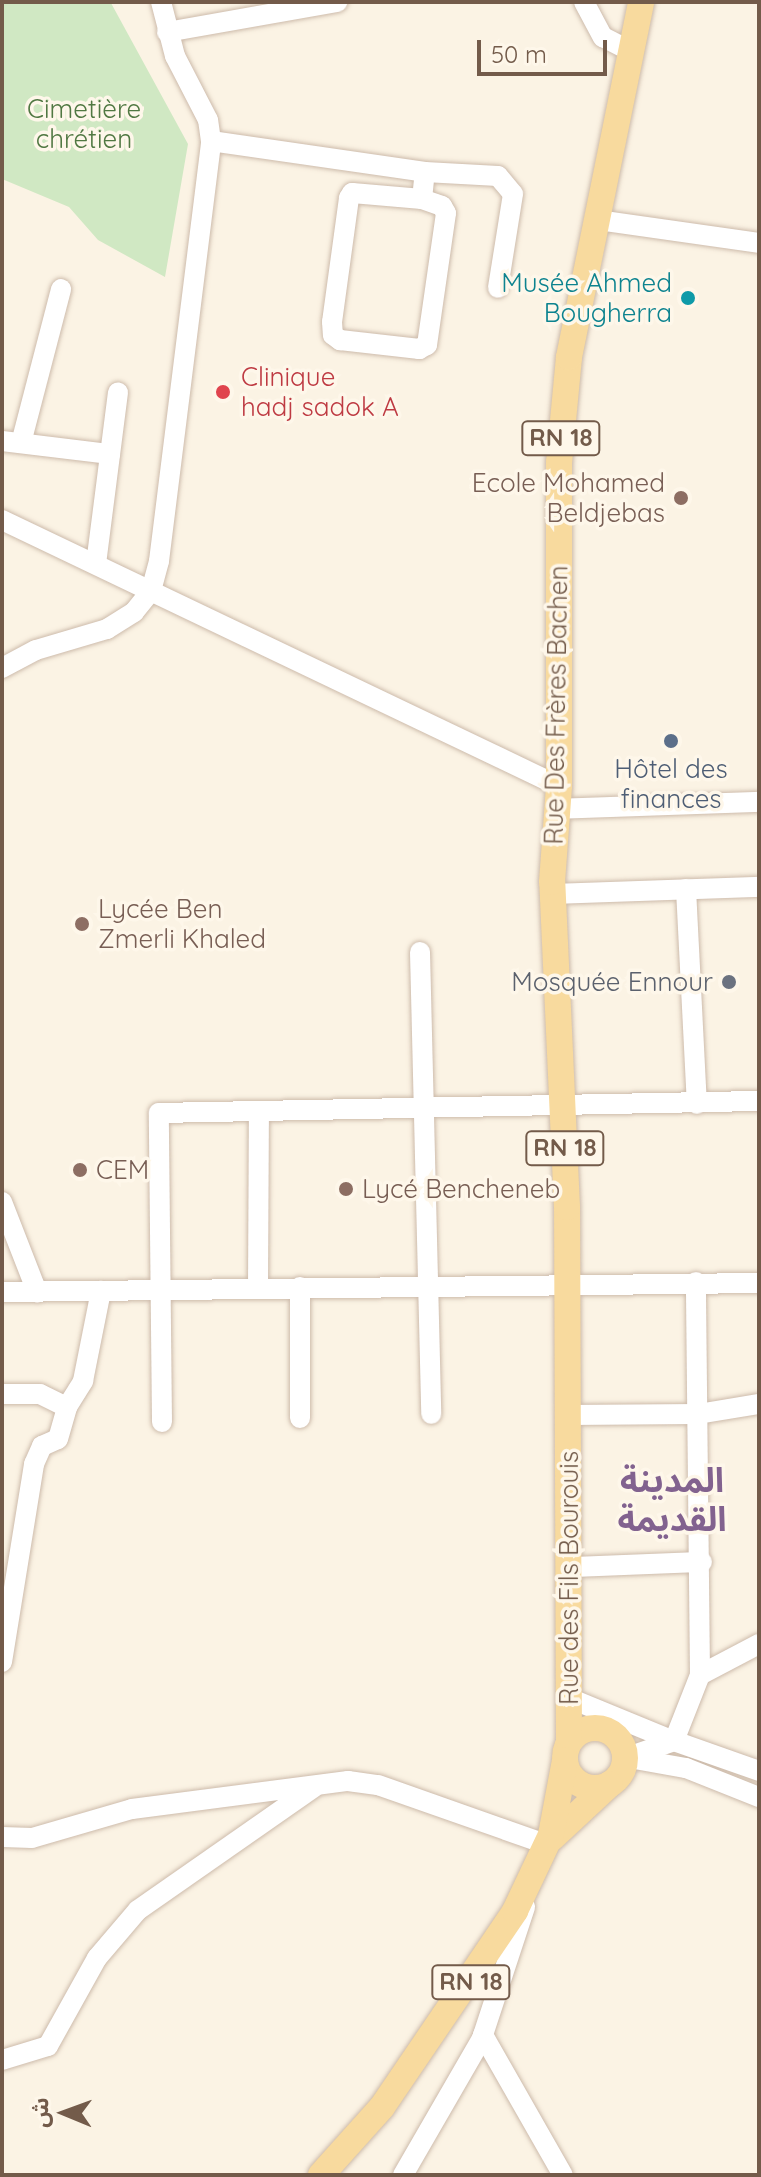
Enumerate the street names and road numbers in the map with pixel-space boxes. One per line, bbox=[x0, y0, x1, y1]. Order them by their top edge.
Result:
road number: RN 18 bbox=[521, 418, 601, 458]
street label: Rue Des Frères Bachen bbox=[538, 565, 574, 845]
road number: RN 18 bbox=[525, 1128, 605, 1168]
street label: Rue des Fils Bourouis bbox=[553, 1451, 585, 1705]
road number: RN 18 bbox=[431, 1962, 511, 2002]

